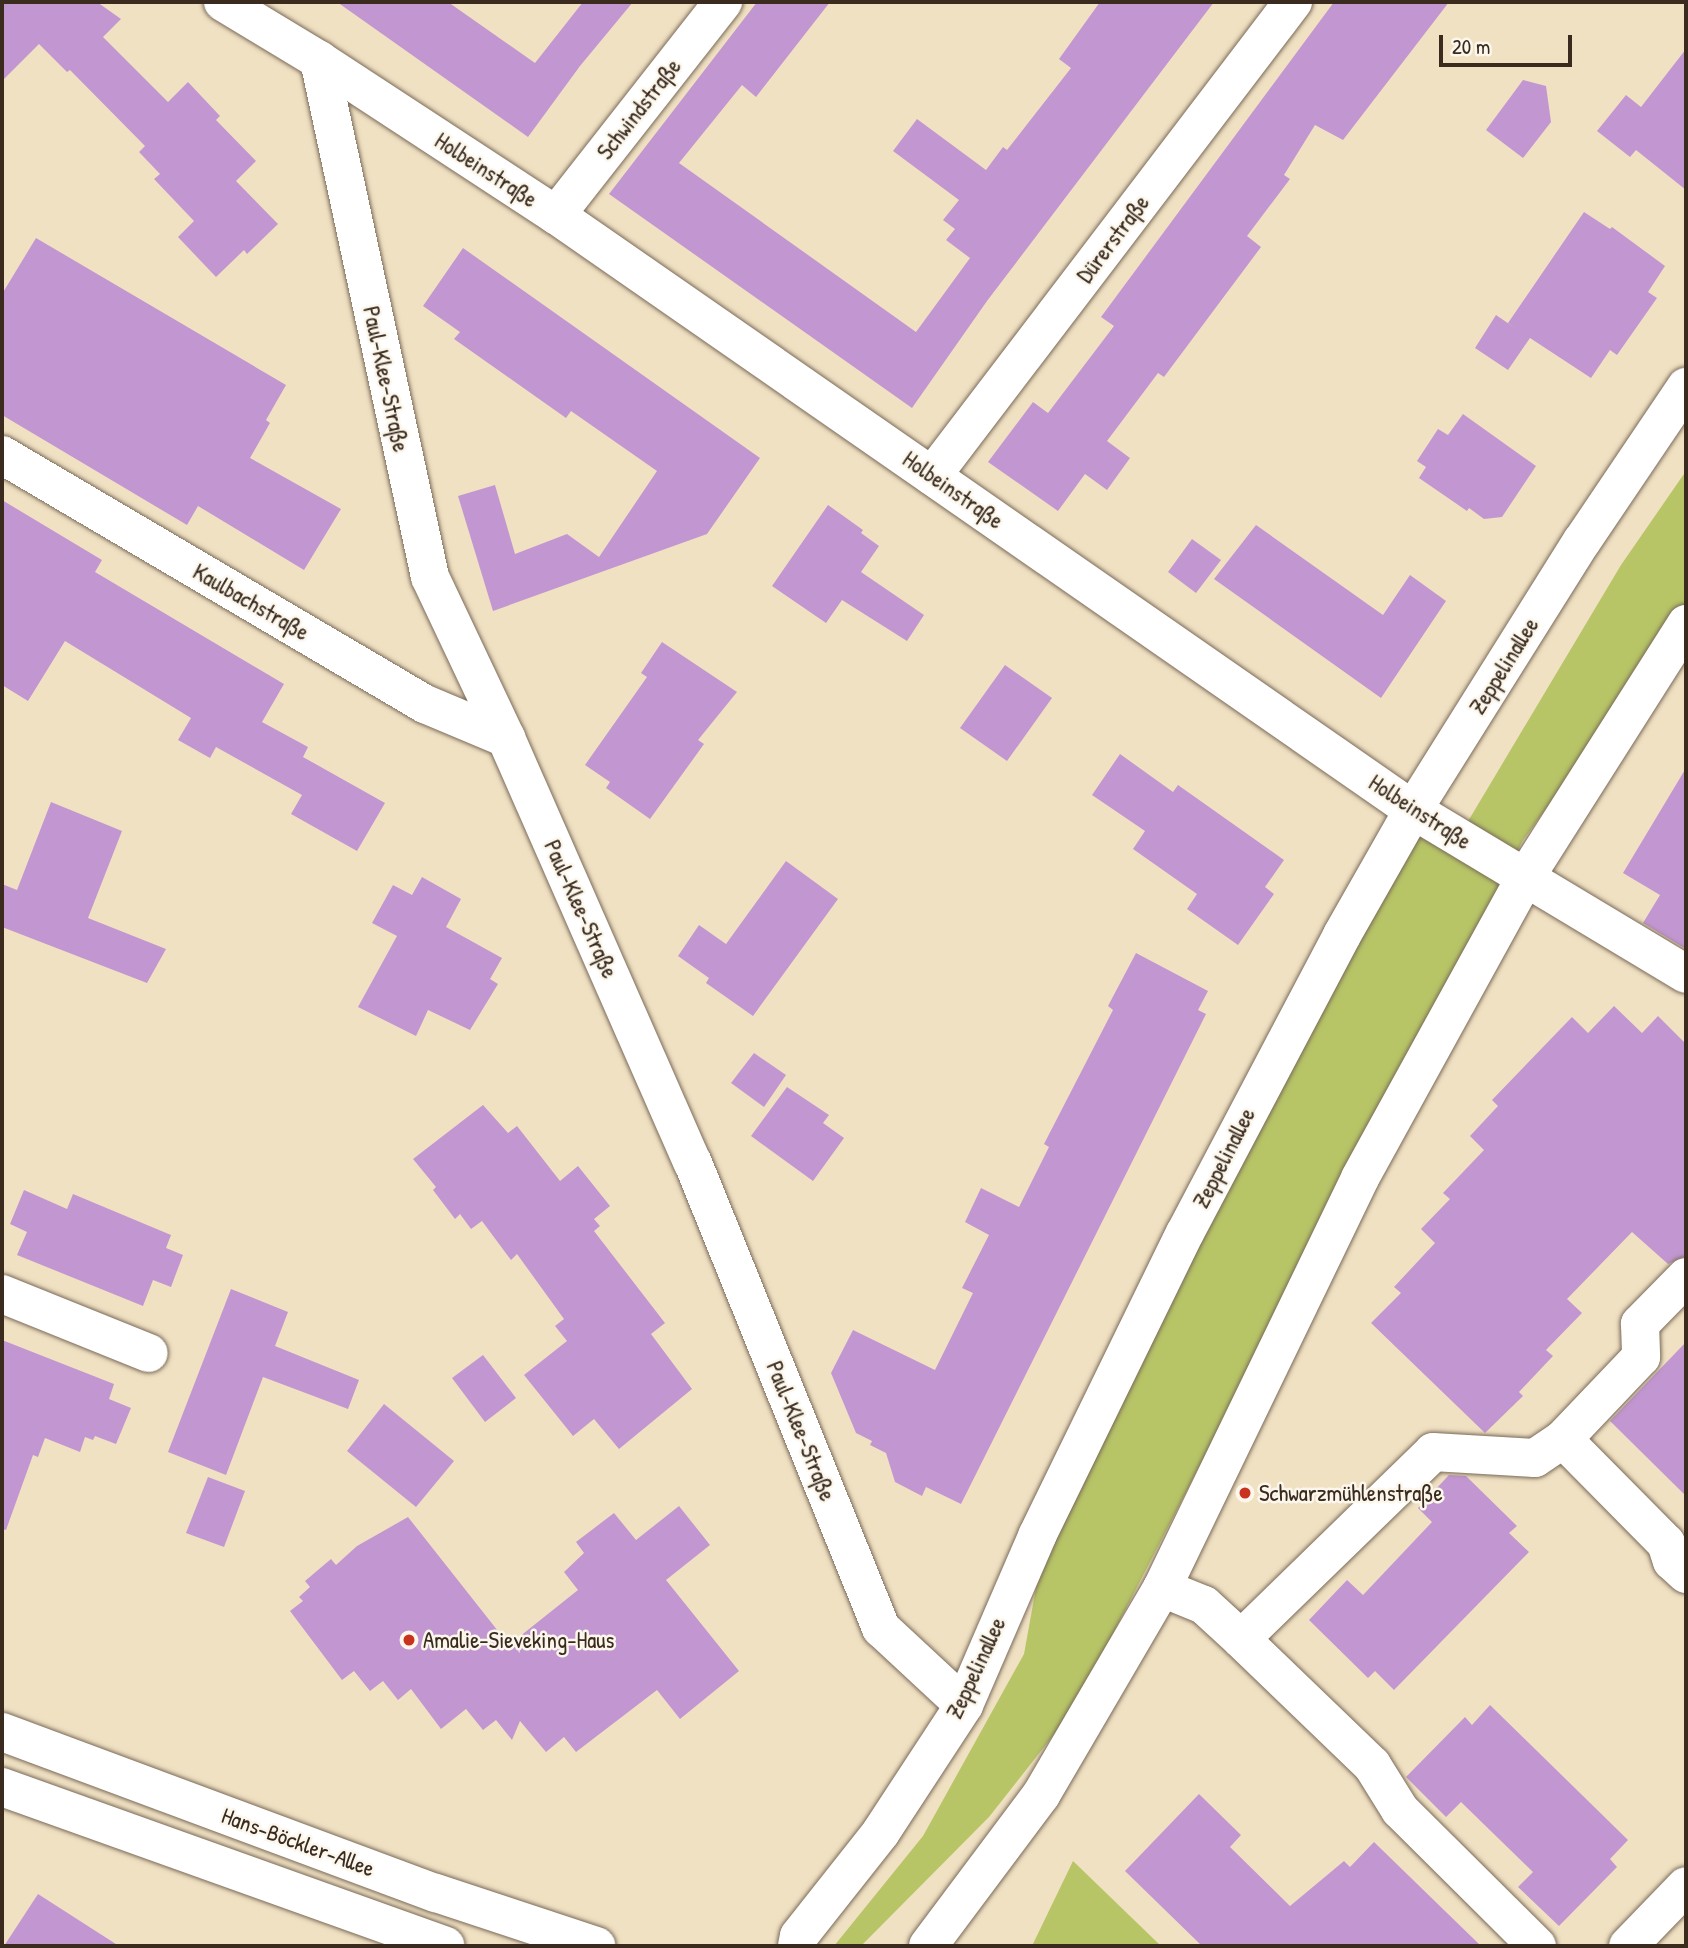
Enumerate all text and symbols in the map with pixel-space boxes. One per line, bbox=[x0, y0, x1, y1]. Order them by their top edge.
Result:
scale bar bbox=[1443, 21, 1576, 65]
text: 20 m bbox=[1452, 32, 1490, 61]
street label: Schwindstraße bbox=[591, 53, 687, 165]
street label: Holbeinstraße bbox=[430, 127, 542, 213]
street label: Dürerstraße bbox=[1071, 190, 1155, 288]
street label: Paul-Klee-Straße bbox=[357, 304, 415, 454]
street label: Holbeinstraße bbox=[897, 445, 1009, 535]
street label: Kaulbachstraße bbox=[188, 558, 314, 646]
street label: Zeppelinallee bbox=[1464, 613, 1544, 719]
street label: Holbeinstraße bbox=[1364, 769, 1476, 855]
street label: Paul-Klee-Straße bbox=[538, 836, 624, 982]
street label: Zeppelinallee bbox=[1187, 1103, 1261, 1213]
street label: Paul-Klee-Straße bbox=[760, 1357, 842, 1505]
place label: Schwarzmühlenstraße bbox=[1259, 1479, 1443, 1507]
marker: Schwarzmühlenstraße bbox=[1237, 1485, 1253, 1501]
street label: Zeppelinallee bbox=[941, 1613, 1011, 1723]
place label: Amalie-Sieveking-Haus bbox=[423, 1626, 614, 1654]
marker: Amalie-Sieveking-Haus bbox=[401, 1632, 417, 1648]
street label: Hans-Böckler-Allee bbox=[218, 1802, 378, 1882]

